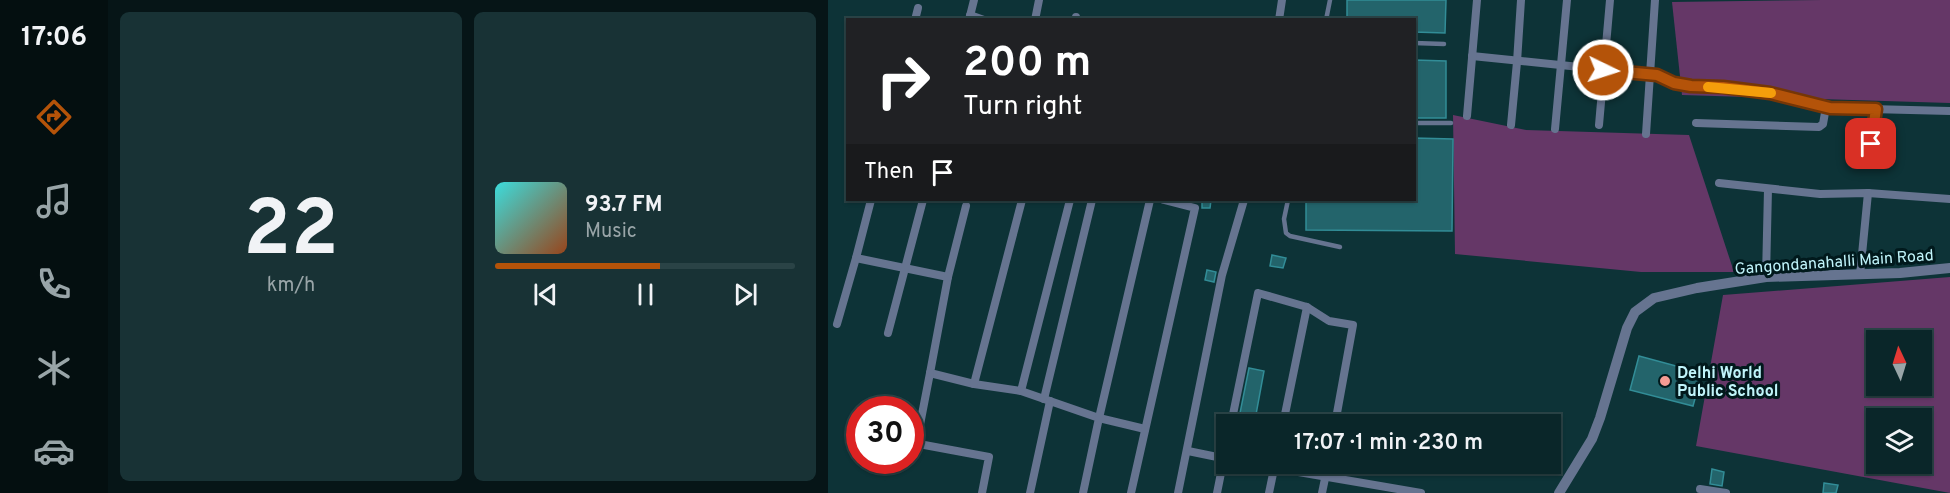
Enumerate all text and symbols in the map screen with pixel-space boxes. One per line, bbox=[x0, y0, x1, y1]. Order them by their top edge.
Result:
text: 17:06 bbox=[21, 21, 87, 55]
text: 200 m bbox=[963, 38, 1091, 91]
position arrow bbox=[1571, 38, 1635, 102]
icon: right bbox=[864, 42, 942, 120]
text: Turn right bbox=[963, 90, 1082, 124]
icon: directions bbox=[33, 96, 75, 138]
pin bbox=[1845, 118, 1896, 169]
icon: arrive bbox=[1854, 127, 1887, 160]
icon: arrive bbox=[926, 156, 959, 189]
text: Then bbox=[864, 159, 914, 186]
icon: music bbox=[33, 180, 75, 222]
text: 22 bbox=[243, 184, 339, 283]
text: 93.7 FM bbox=[585, 192, 662, 219]
text: Music bbox=[585, 219, 637, 245]
street label: Gangondanahalli Main Road bbox=[1734, 246, 1934, 280]
icon: phone bbox=[33, 263, 75, 305]
text: km/h bbox=[267, 273, 315, 299]
icon: previous bbox=[529, 278, 562, 311]
icon: pause bbox=[629, 278, 662, 311]
icon: next bbox=[729, 278, 762, 311]
north arrow bbox=[1866, 330, 1932, 396]
map controls bbox=[1866, 330, 1932, 474]
icon: climate bbox=[33, 347, 75, 389]
place label: Delhi World Public School bbox=[1677, 364, 1778, 402]
marker: Delhi World Public School bbox=[1658, 374, 1672, 388]
speed limit sign: 30 bbox=[846, 396, 924, 474]
button: layers bbox=[1866, 408, 1932, 474]
icon: car bbox=[33, 430, 75, 472]
text: 17:07 · 1 min · 230 m bbox=[1294, 430, 1483, 457]

